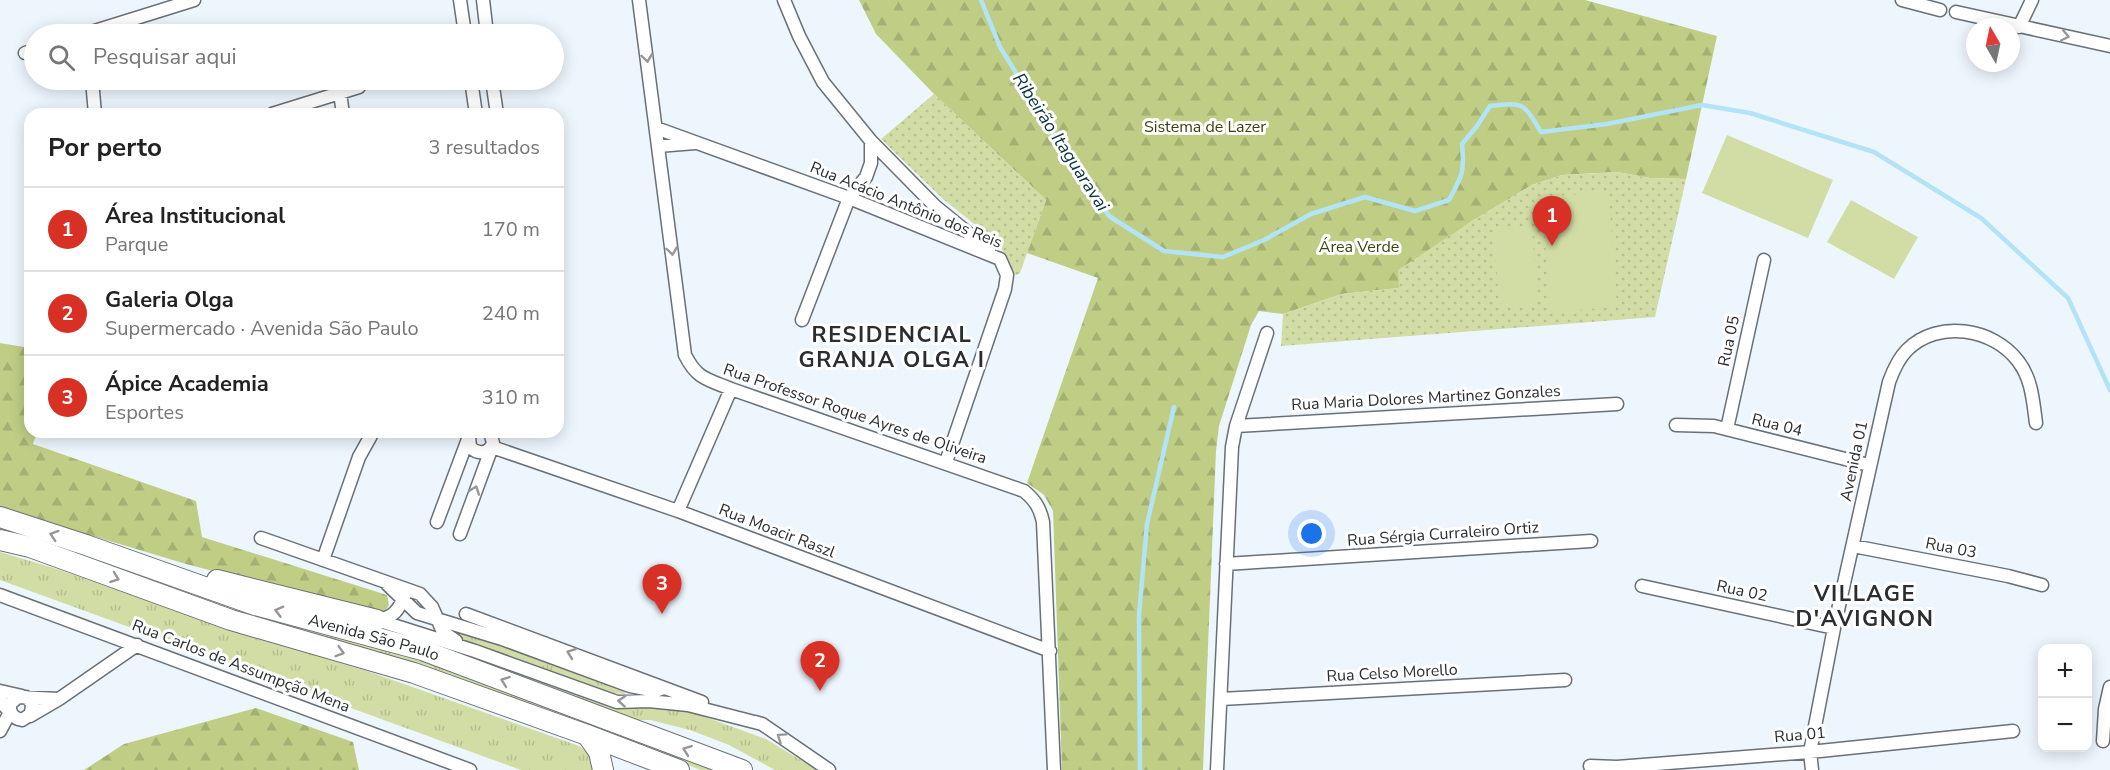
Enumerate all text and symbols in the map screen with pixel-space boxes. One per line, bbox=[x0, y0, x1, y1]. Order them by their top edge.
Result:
north arrow bbox=[1966, 18, 2020, 72]
search box bbox=[24, 24, 564, 90]
one-way arrow bbox=[2059, 29, 2069, 42]
icon: search bbox=[45, 41, 78, 74]
text: Pesquisar aqui bbox=[93, 42, 237, 72]
one-way arrow bbox=[640, 53, 652, 63]
water label: Ribeirão Itaguaravai bbox=[1007, 68, 1115, 216]
park label: Sistema de Lazer bbox=[1144, 116, 1266, 138]
text: Por perto bbox=[48, 130, 162, 165]
text: 3 resultados bbox=[429, 134, 540, 161]
street label: Rua Acácio Antônio dos Reis bbox=[807, 156, 1005, 254]
pin: 1 bbox=[1532, 196, 1572, 246]
text: Área Institucional bbox=[105, 201, 285, 231]
text: 1 bbox=[62, 216, 74, 243]
text: 170 m bbox=[482, 216, 540, 243]
text: Parque bbox=[105, 231, 168, 258]
park label: Área Verde bbox=[1319, 236, 1399, 258]
one-way arrow bbox=[665, 247, 677, 256]
text: Galeria Olga bbox=[105, 285, 234, 315]
text: 2 bbox=[62, 300, 74, 327]
text: 240 m bbox=[482, 300, 540, 327]
street label: Rua 05 bbox=[1713, 314, 1745, 368]
text: Supermercado · Avenida São Paulo bbox=[105, 315, 419, 342]
district label: RESIDENCIAL GRANJA OLGA I bbox=[799, 320, 985, 375]
street label: Rua Professor Roque Ayres de Oliveira bbox=[720, 358, 990, 470]
text: Ápice Academia bbox=[105, 369, 269, 399]
street label: Rua Maria Dolores Martinez Gonzales bbox=[1291, 380, 1561, 416]
text: 3 bbox=[62, 384, 74, 411]
text: 310 m bbox=[482, 384, 540, 411]
text: Esportes bbox=[105, 399, 184, 426]
street label: Rua 04 bbox=[1749, 408, 1805, 442]
street label: Avenida 01 bbox=[1835, 419, 1873, 503]
one-way arrow bbox=[468, 485, 481, 496]
street label: Rua Moacir Raszl bbox=[716, 499, 839, 563]
street label: Rua Sérgia Curraleiro Ortiz bbox=[1346, 516, 1540, 552]
your location bbox=[1297, 519, 1326, 548]
one-way arrow bbox=[49, 530, 60, 542]
street label: Rua 03 bbox=[1924, 532, 1978, 564]
pin: 3 bbox=[642, 564, 682, 614]
one-way arrow bbox=[109, 571, 120, 584]
street label: Rua 02 bbox=[1715, 575, 1769, 607]
district label: VILLAGE D'AVIGNON bbox=[1796, 579, 1934, 634]
one-way arrow bbox=[274, 606, 284, 619]
street label: Avenida São Paulo bbox=[306, 609, 442, 667]
street label: Rua Carlos de Assumpção Mena bbox=[129, 614, 353, 718]
pin: 2 bbox=[800, 642, 840, 691]
map controls bbox=[2038, 644, 2092, 752]
button: + bbox=[2038, 644, 2092, 698]
one-way arrow bbox=[334, 645, 345, 657]
one-way arrow bbox=[566, 648, 577, 660]
street label: Rua Celso Morello bbox=[1326, 659, 1458, 687]
one-way arrow bbox=[500, 676, 511, 689]
one-way arrow bbox=[617, 694, 626, 707]
button: − bbox=[2038, 698, 2092, 752]
street label: Rua 01 bbox=[1773, 722, 1827, 748]
one-way arrow bbox=[776, 733, 787, 744]
one-way arrow bbox=[683, 744, 693, 757]

